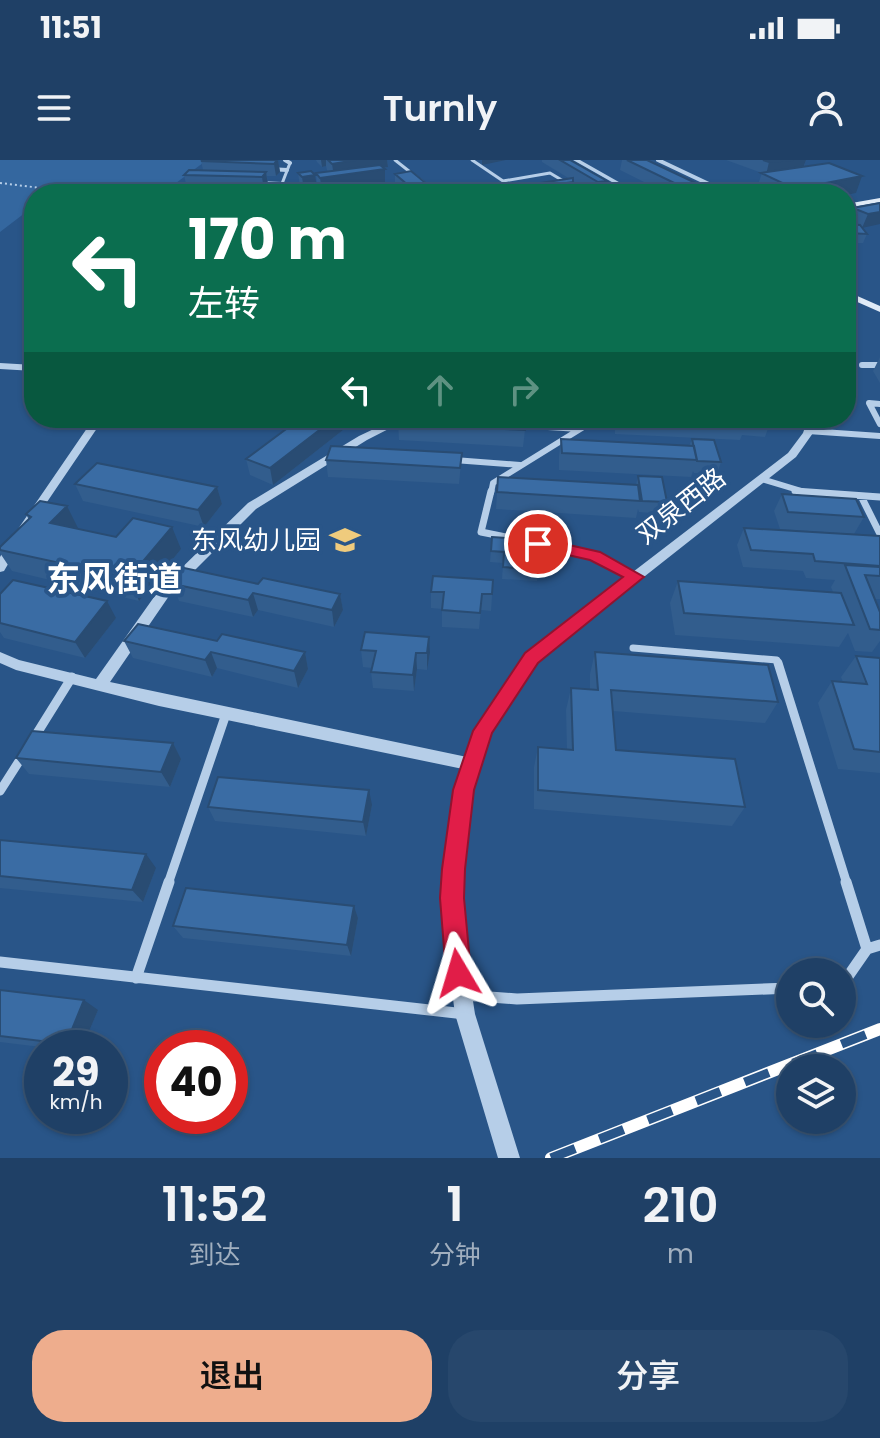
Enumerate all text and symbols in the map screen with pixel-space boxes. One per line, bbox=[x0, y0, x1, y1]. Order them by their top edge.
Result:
text: 11:51 bbox=[40, 6, 102, 49]
text: Turnly bbox=[383, 83, 497, 134]
icon: menu bbox=[32, 86, 76, 130]
icon: person bbox=[804, 86, 848, 130]
text: 170 m bbox=[188, 200, 347, 279]
icon: left bbox=[56, 216, 160, 320]
text: 左转 bbox=[188, 278, 260, 329]
icon: left bbox=[334, 368, 378, 412]
icon: ahead bbox=[418, 368, 462, 412]
icon: right bbox=[502, 368, 546, 412]
street label: 双泉西路 bbox=[629, 460, 733, 552]
pin bbox=[504, 510, 572, 578]
place label: 东风幼儿园 bbox=[191, 522, 321, 558]
icon: arrive bbox=[516, 522, 560, 566]
school or university icon: 东风幼儿园 bbox=[328, 523, 362, 557]
district label: 东风街道 bbox=[46, 555, 182, 603]
position arrow bbox=[416, 931, 500, 1015]
map controls bbox=[776, 958, 856, 1134]
button: search bbox=[776, 958, 856, 1038]
speed limit sign: 40 bbox=[144, 1030, 248, 1134]
text: 29 bbox=[52, 1044, 100, 1100]
button: layers bbox=[776, 1054, 856, 1134]
text: km/h bbox=[49, 1088, 103, 1116]
text: 11:52 bbox=[162, 1171, 267, 1238]
text: 1 bbox=[446, 1171, 464, 1238]
text: 210 bbox=[643, 1172, 718, 1239]
text: m bbox=[667, 1236, 694, 1272]
text: 到达 bbox=[188, 1237, 240, 1273]
text: 分钟 bbox=[429, 1237, 481, 1273]
button: 退出 bbox=[32, 1330, 432, 1422]
button: 分享 bbox=[448, 1330, 848, 1422]

